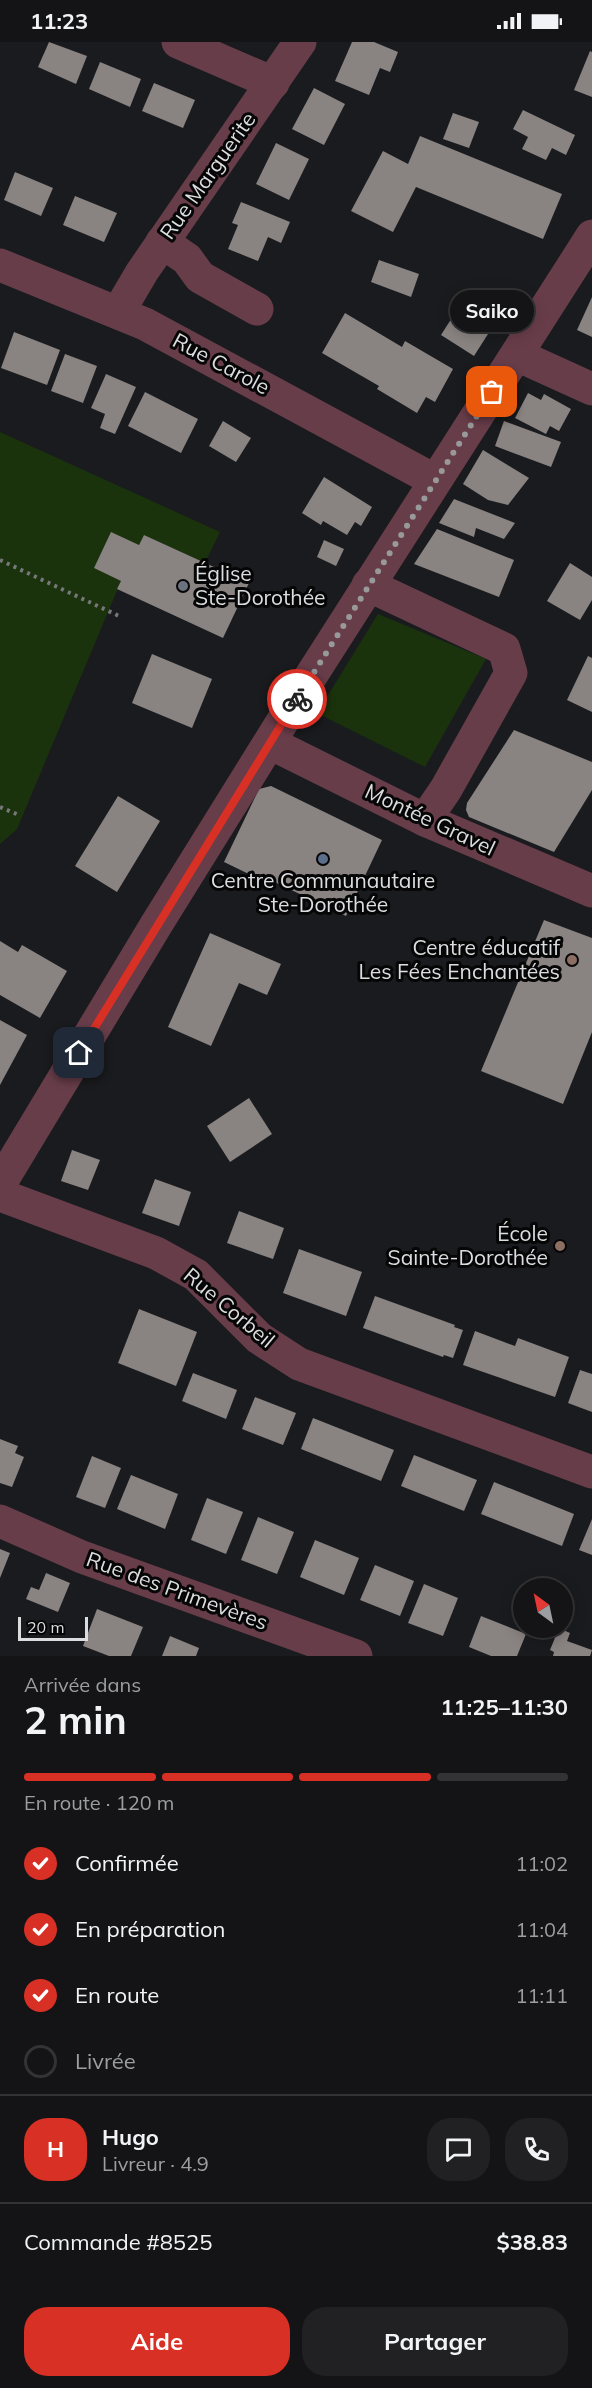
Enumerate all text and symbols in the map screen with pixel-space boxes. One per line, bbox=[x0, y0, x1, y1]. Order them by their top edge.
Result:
text: 11:23 bbox=[30, 7, 88, 35]
street label: Rue Marguerite bbox=[154, 107, 261, 244]
callout: Saiko bbox=[450, 290, 534, 332]
text: Saiko bbox=[465, 298, 519, 323]
street label: Rue Carole bbox=[169, 327, 274, 399]
pin bbox=[466, 366, 517, 417]
icon: bag bbox=[475, 375, 508, 408]
place label: Église Ste-Dorothée bbox=[195, 560, 326, 610]
marker: Église Ste-Dorothée bbox=[176, 579, 190, 593]
courier bbox=[267, 669, 327, 729]
icon: bike bbox=[281, 683, 314, 716]
street label: Montée Gravel bbox=[361, 778, 500, 861]
marker: Centre Communautaire Ste-Dorothée bbox=[316, 852, 330, 866]
place label: Centre Communautaire Ste-Dorothée bbox=[211, 867, 435, 917]
place label: Centre éducatif Les Fées Enchantées bbox=[358, 934, 561, 984]
marker: Centre éducatif Les Fées Enchantées bbox=[565, 953, 579, 967]
pin bbox=[53, 1027, 104, 1078]
icon: home bbox=[62, 1036, 95, 1069]
place label: École Sainte-Dorothée bbox=[388, 1220, 548, 1270]
marker: École Sainte-Dorothée bbox=[553, 1239, 567, 1253]
street label: Rue Corbeil bbox=[179, 1262, 280, 1353]
street label: Rue des Primevères bbox=[83, 1545, 272, 1635]
north arrow bbox=[513, 1578, 573, 1638]
map controls bbox=[513, 1578, 573, 1638]
scale bar bbox=[18, 1614, 88, 1642]
text: 20 m bbox=[27, 1617, 64, 1637]
text: Arrivée dans bbox=[24, 1672, 141, 1697]
text: 11:25–11:30 bbox=[440, 1693, 568, 1721]
text: 2 min bbox=[24, 1695, 127, 1744]
text: En route · 120 m bbox=[24, 1790, 174, 1815]
icon: check bbox=[24, 1847, 57, 1880]
text: Confirmée bbox=[75, 1849, 179, 1877]
text: 11:02 bbox=[515, 1851, 568, 1876]
icon: check bbox=[24, 1913, 57, 1946]
text: En préparation bbox=[75, 1915, 225, 1943]
text: 11:04 bbox=[515, 1917, 568, 1942]
icon: check bbox=[24, 1979, 57, 2012]
text: En route bbox=[75, 1981, 159, 2009]
text: 11:11 bbox=[515, 1983, 568, 2008]
text: Livrée bbox=[75, 2047, 136, 2075]
button: chat bbox=[427, 2118, 490, 2181]
button: phone bbox=[505, 2118, 568, 2181]
text: Hugo bbox=[102, 2123, 159, 2151]
text: H bbox=[47, 2135, 64, 2163]
text: Livreur · 4.9 bbox=[102, 2151, 209, 2176]
text: Commande #8525 bbox=[24, 2228, 212, 2256]
text: $38.83 bbox=[497, 2228, 568, 2256]
button: Aide bbox=[24, 2307, 290, 2376]
button: Partager bbox=[302, 2307, 568, 2376]

